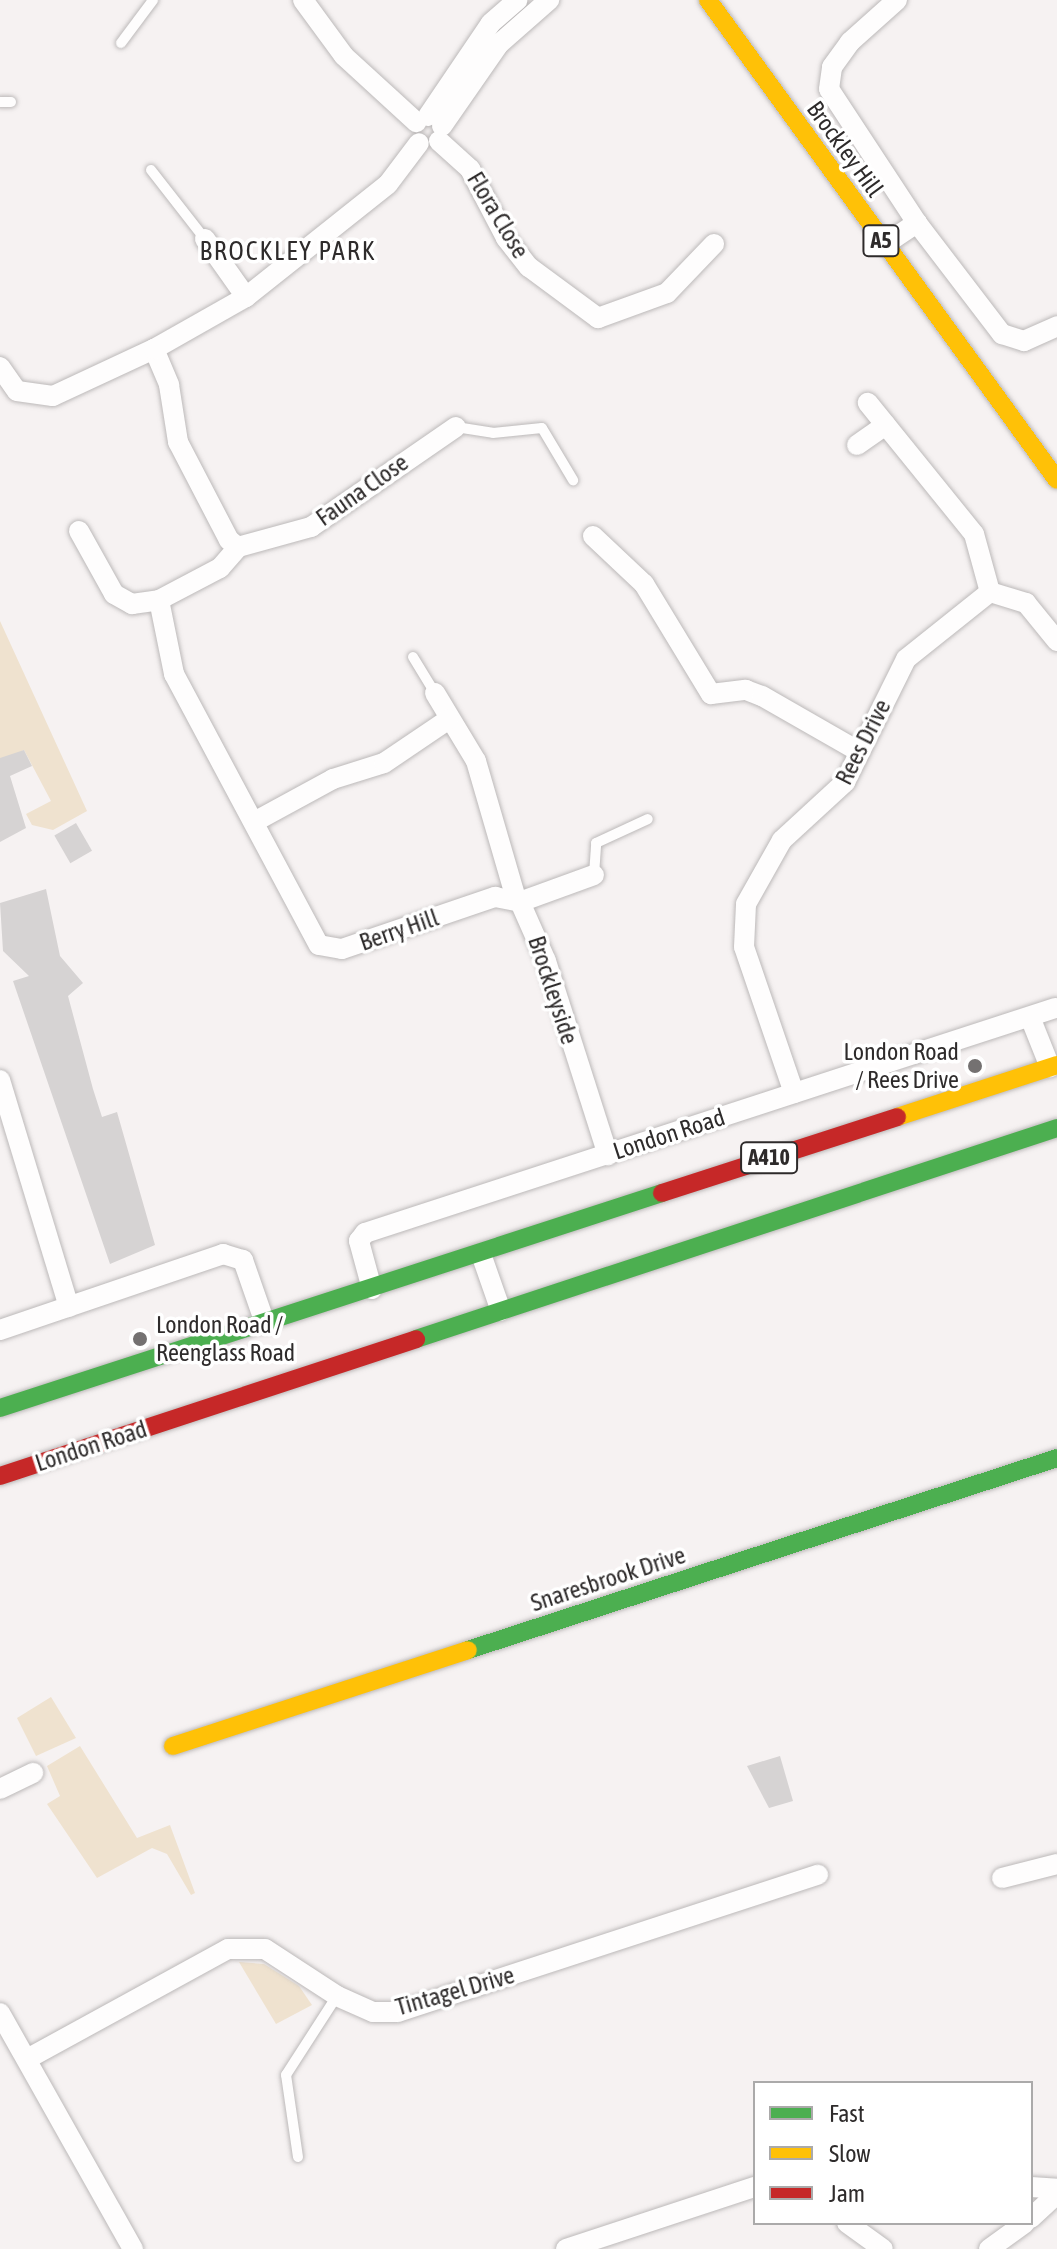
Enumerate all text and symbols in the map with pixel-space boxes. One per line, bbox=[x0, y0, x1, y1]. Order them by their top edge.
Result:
street label: Brockley Hill bbox=[801, 96, 889, 202]
street label: Flora Close bbox=[461, 167, 535, 263]
road number: A5 bbox=[861, 223, 901, 259]
district label: BROCKLEY PARK bbox=[199, 236, 377, 268]
street label: Fauna Close bbox=[310, 448, 414, 532]
street label: Rees Drive bbox=[829, 694, 897, 790]
street label: Berry Hill bbox=[356, 903, 442, 957]
street label: Brockleyside bbox=[522, 932, 584, 1048]
place label: London Road / Rees Drive bbox=[843, 1038, 959, 1094]
marker: London Road / Rees Drive bbox=[966, 1057, 984, 1075]
street label: London Road bbox=[610, 1102, 728, 1166]
road number: A410 bbox=[739, 1140, 799, 1176]
place label: London Road / Reenglass Road bbox=[156, 1311, 295, 1367]
marker: London Road / Reenglass Road bbox=[131, 1330, 149, 1348]
street label: London Road bbox=[32, 1414, 150, 1478]
street label: Snaresbrook Drive bbox=[527, 1540, 689, 1618]
street label: Tintagel Drive bbox=[392, 1960, 518, 2022]
legend bbox=[753, 2081, 1033, 2225]
text: Fast bbox=[829, 2100, 865, 2127]
text: Slow bbox=[829, 2140, 871, 2167]
text: Jam bbox=[829, 2180, 865, 2207]

